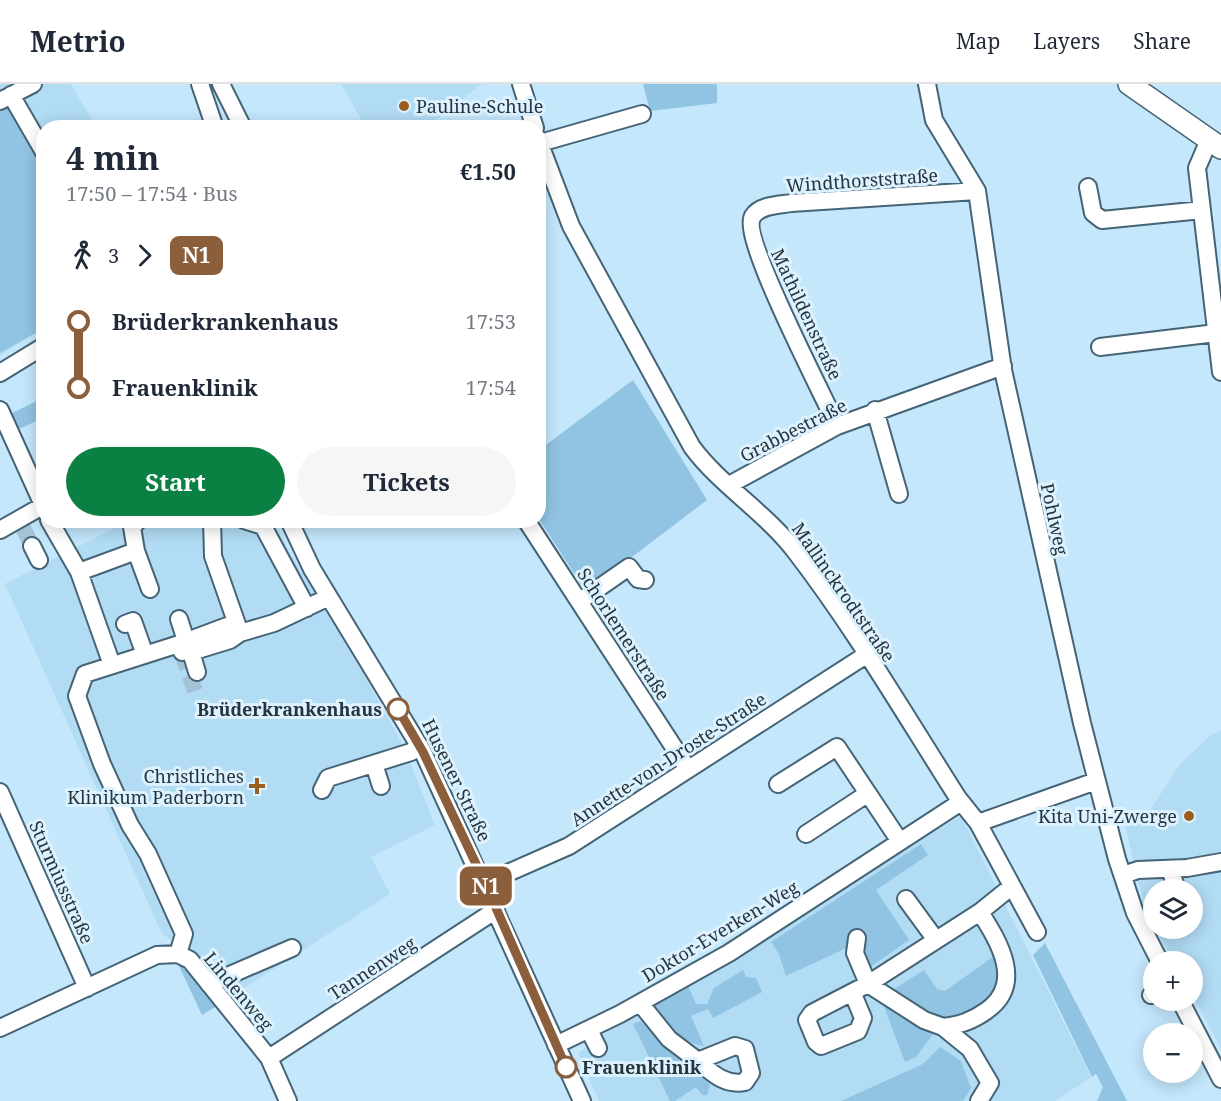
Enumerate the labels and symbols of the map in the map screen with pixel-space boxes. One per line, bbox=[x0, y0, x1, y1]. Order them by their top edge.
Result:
place label: Pauline-Schule bbox=[416, 94, 543, 118]
marker: Pauline-Schule bbox=[397, 99, 411, 113]
street label: Windthorststraße bbox=[785, 163, 939, 197]
street label: Mathildenstraße bbox=[766, 244, 848, 384]
street label: Grabbestraße bbox=[736, 393, 850, 467]
street label: Pohlweg bbox=[1036, 481, 1074, 558]
street label: Mallinckrodtstraße bbox=[787, 517, 901, 667]
street label: Schorlemerstraße bbox=[572, 563, 676, 705]
street label: Annette-von-Droste-Straße bbox=[566, 687, 770, 831]
place label: Brüderkrankenhaus bbox=[197, 697, 382, 721]
marker: Brüderkrankenhaus bbox=[387, 698, 409, 720]
street label: Husener Straße bbox=[417, 715, 497, 845]
place label: Christliches Klinikum Paderborn bbox=[67, 764, 244, 809]
marker: Christliches Klinikum Paderborn bbox=[248, 777, 266, 795]
place label: Kita Uni-Zwerge bbox=[1038, 804, 1177, 828]
marker: Kita Uni-Zwerge bbox=[1182, 809, 1196, 823]
street label: Sturmiusstraße bbox=[24, 817, 100, 947]
line badge: N1 bbox=[459, 866, 513, 906]
street label: Doktor-Everken-Weg bbox=[637, 875, 803, 987]
street label: Tannenweg bbox=[324, 931, 421, 1005]
street label: Lindenweg bbox=[199, 947, 279, 1036]
place label: Frauenklinik bbox=[582, 1055, 702, 1079]
marker: Frauenklinik bbox=[555, 1056, 577, 1078]

